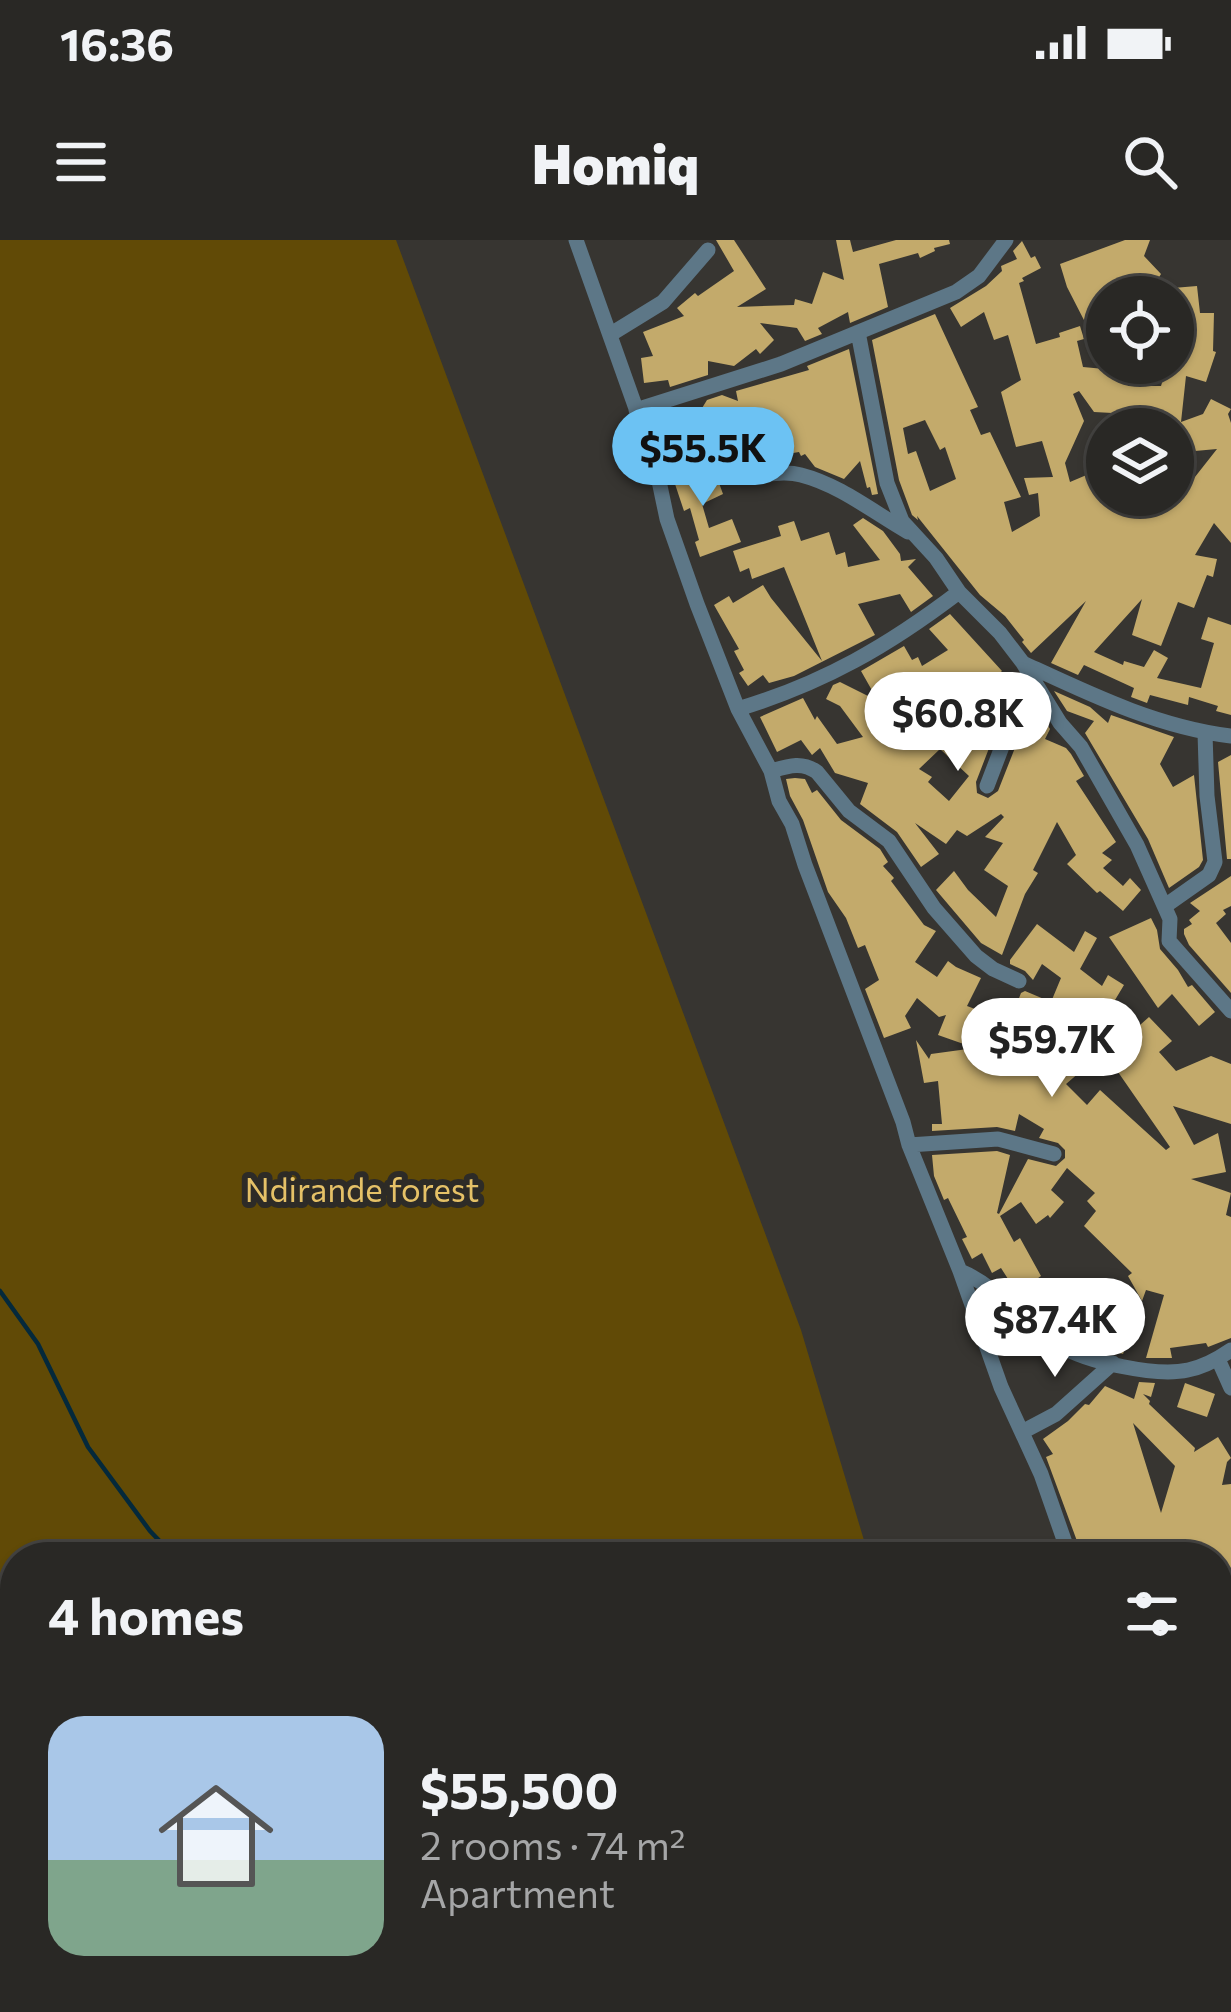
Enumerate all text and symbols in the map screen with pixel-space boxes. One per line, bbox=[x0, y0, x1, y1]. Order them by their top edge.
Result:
text: 16:36 bbox=[60, 15, 174, 70]
icon: menu bbox=[48, 129, 114, 195]
text: Homiq bbox=[532, 129, 699, 195]
icon: search bbox=[1117, 129, 1183, 195]
map controls bbox=[1086, 276, 1194, 516]
button: locate bbox=[1086, 276, 1194, 384]
pin: $55.5K bbox=[605, 407, 801, 509]
button: layers bbox=[1086, 408, 1194, 516]
text: $55.5K bbox=[639, 422, 767, 470]
pin: $60.8K bbox=[860, 672, 1056, 774]
text: $60.8K bbox=[892, 687, 1025, 735]
pin: $59.7K bbox=[954, 998, 1150, 1100]
text: $59.7K bbox=[988, 1013, 1116, 1061]
park label: Ndirande forest bbox=[245, 1168, 479, 1209]
pin: $87.4K bbox=[957, 1278, 1153, 1380]
text: $87.4K bbox=[992, 1293, 1118, 1341]
icon: filters bbox=[1119, 1581, 1185, 1647]
text: 4 homes bbox=[48, 1583, 244, 1646]
text: $55,500 bbox=[420, 1757, 618, 1820]
icon: home bbox=[144, 1764, 288, 1908]
text: 2 rooms · 74 m² bbox=[420, 1820, 685, 1868]
text: Apartment bbox=[420, 1868, 615, 1916]

